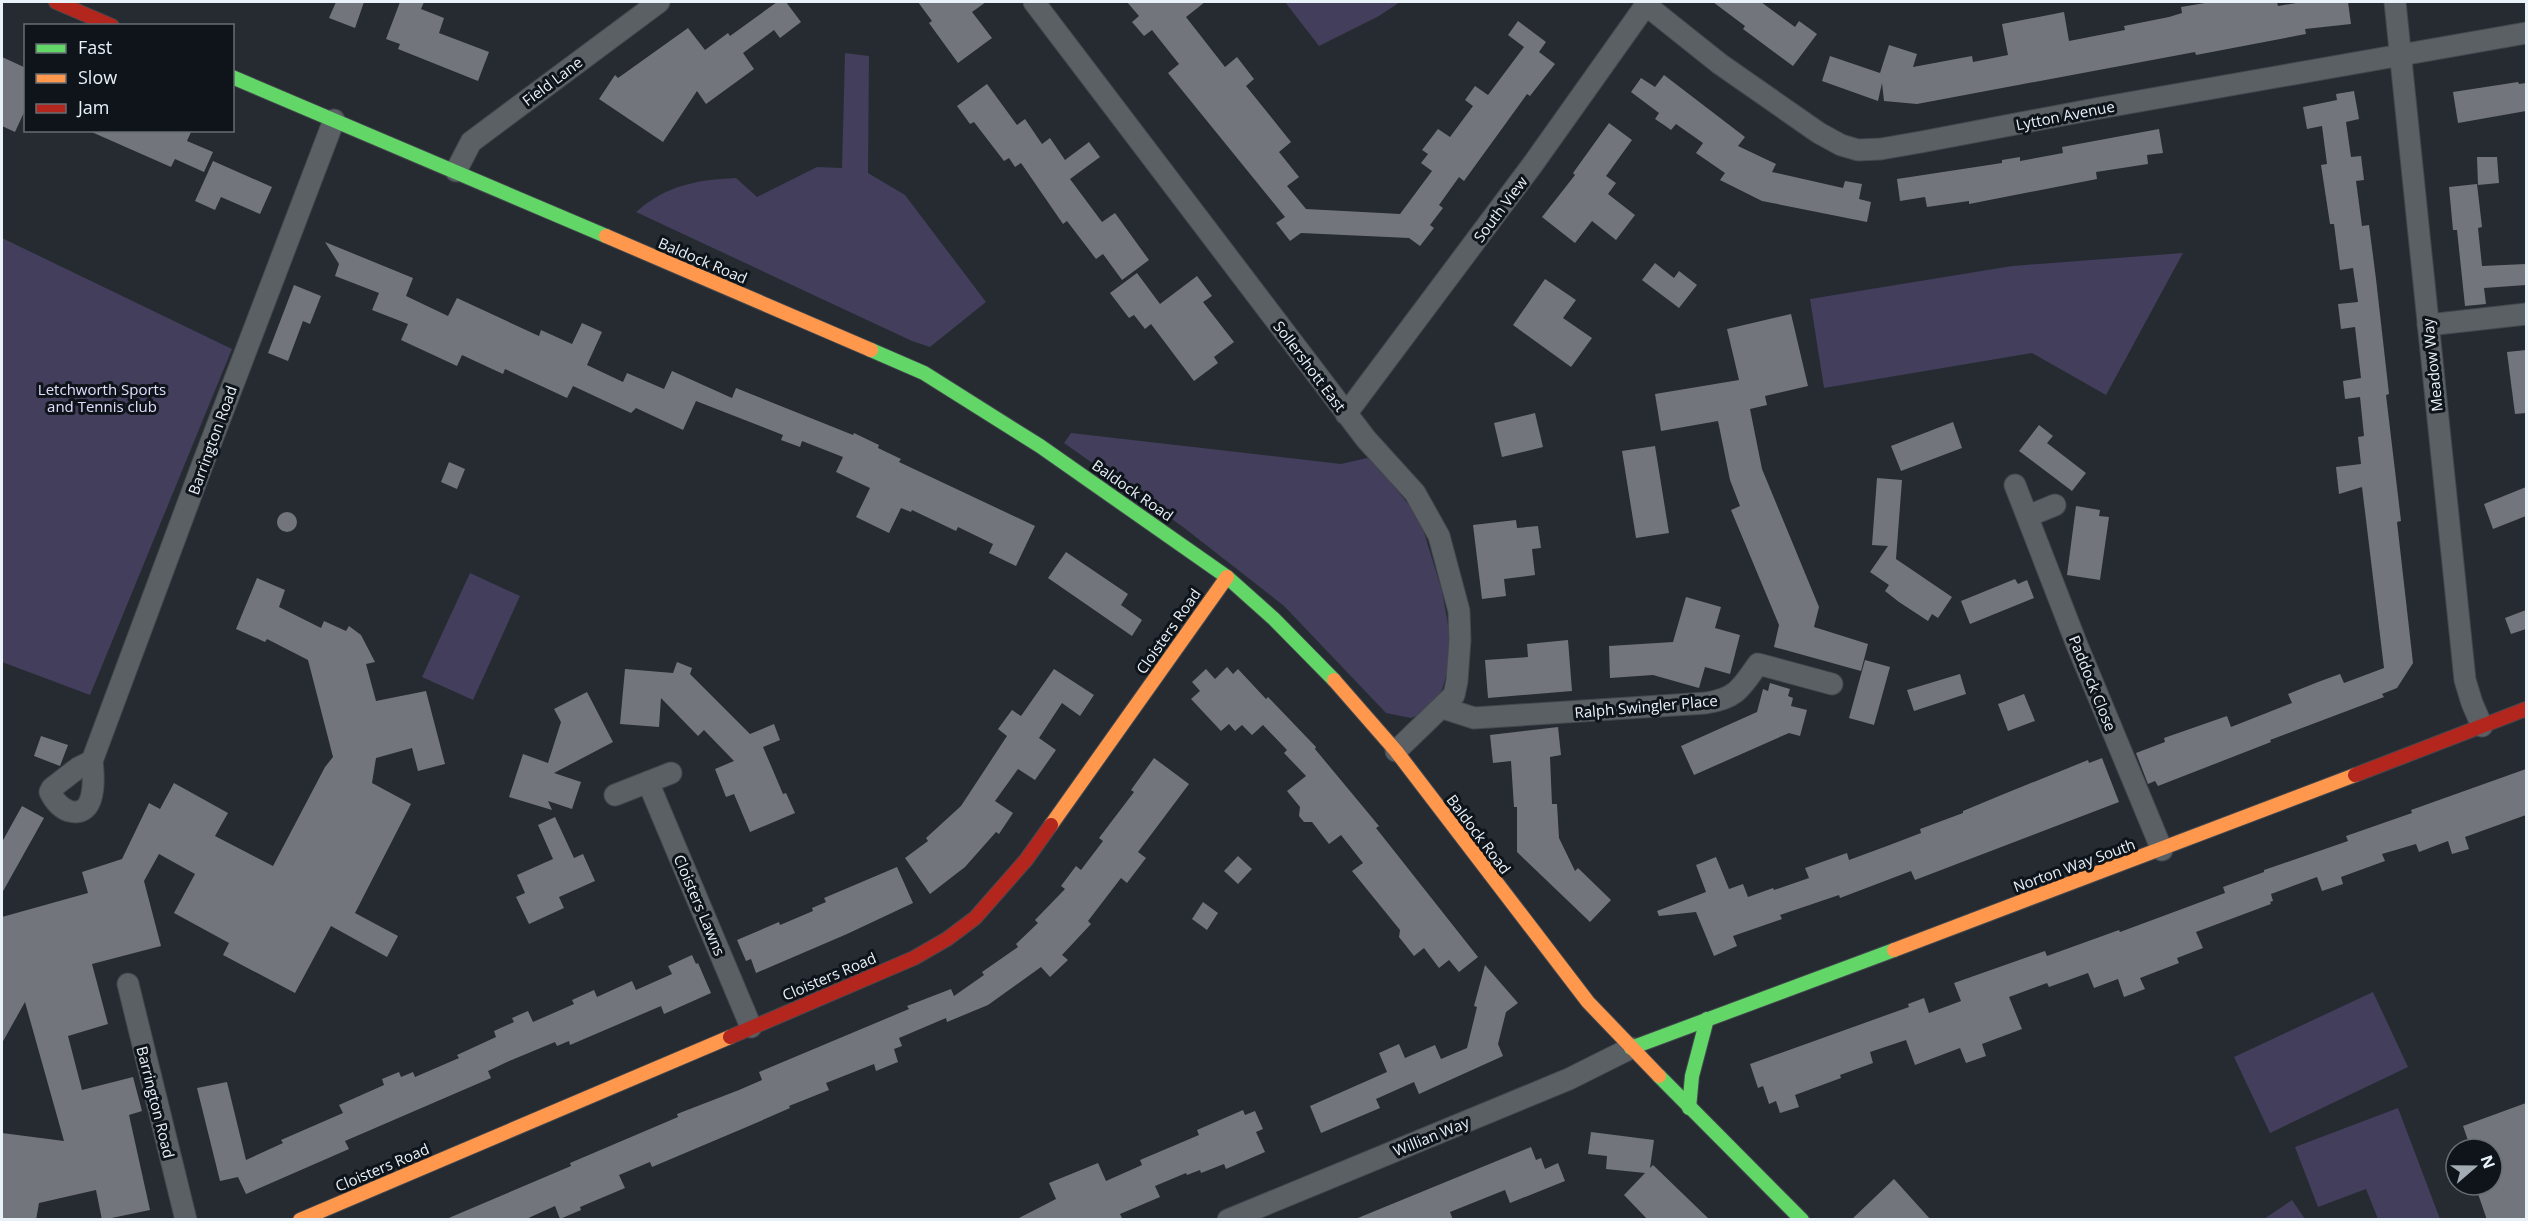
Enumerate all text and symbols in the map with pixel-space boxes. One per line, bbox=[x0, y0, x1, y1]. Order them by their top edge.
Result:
legend bbox=[24, 24, 234, 132]
text: Fast bbox=[78, 35, 112, 59]
street label: Field Lane bbox=[518, 52, 586, 110]
text: Slow bbox=[78, 65, 117, 89]
text: Jam bbox=[76, 95, 110, 119]
street label: Lytton Avenue bbox=[2014, 96, 2116, 134]
street label: South View bbox=[1469, 172, 1532, 246]
street label: Baldock Road bbox=[655, 232, 751, 288]
street label: Sollershott East bbox=[1269, 317, 1351, 415]
street label: Meadow Way bbox=[2417, 317, 2447, 413]
park label: Letchworth Sports and Tennis club bbox=[38, 379, 166, 416]
street label: Barrington Road bbox=[183, 383, 241, 497]
street label: Baldock Road bbox=[1088, 455, 1178, 525]
street label: Cloisters Road bbox=[1131, 584, 1205, 678]
street label: Paddock Close bbox=[2065, 632, 2121, 734]
street label: Ralph Swingler Place bbox=[1574, 690, 1718, 722]
street label: Baldock Road bbox=[1442, 790, 1516, 878]
street label: Norton Way South bbox=[2010, 834, 2138, 896]
street label: Cloisters Lawns bbox=[670, 851, 730, 959]
street label: Cloisters Road bbox=[779, 947, 879, 1005]
street label: Barrington Road bbox=[132, 1044, 180, 1160]
street label: Willian Way bbox=[1390, 1112, 1472, 1160]
north arrow bbox=[2444, 1137, 2504, 1197]
street label: Cloisters Road bbox=[332, 1138, 432, 1196]
text: N bbox=[2476, 1152, 2501, 1172]

